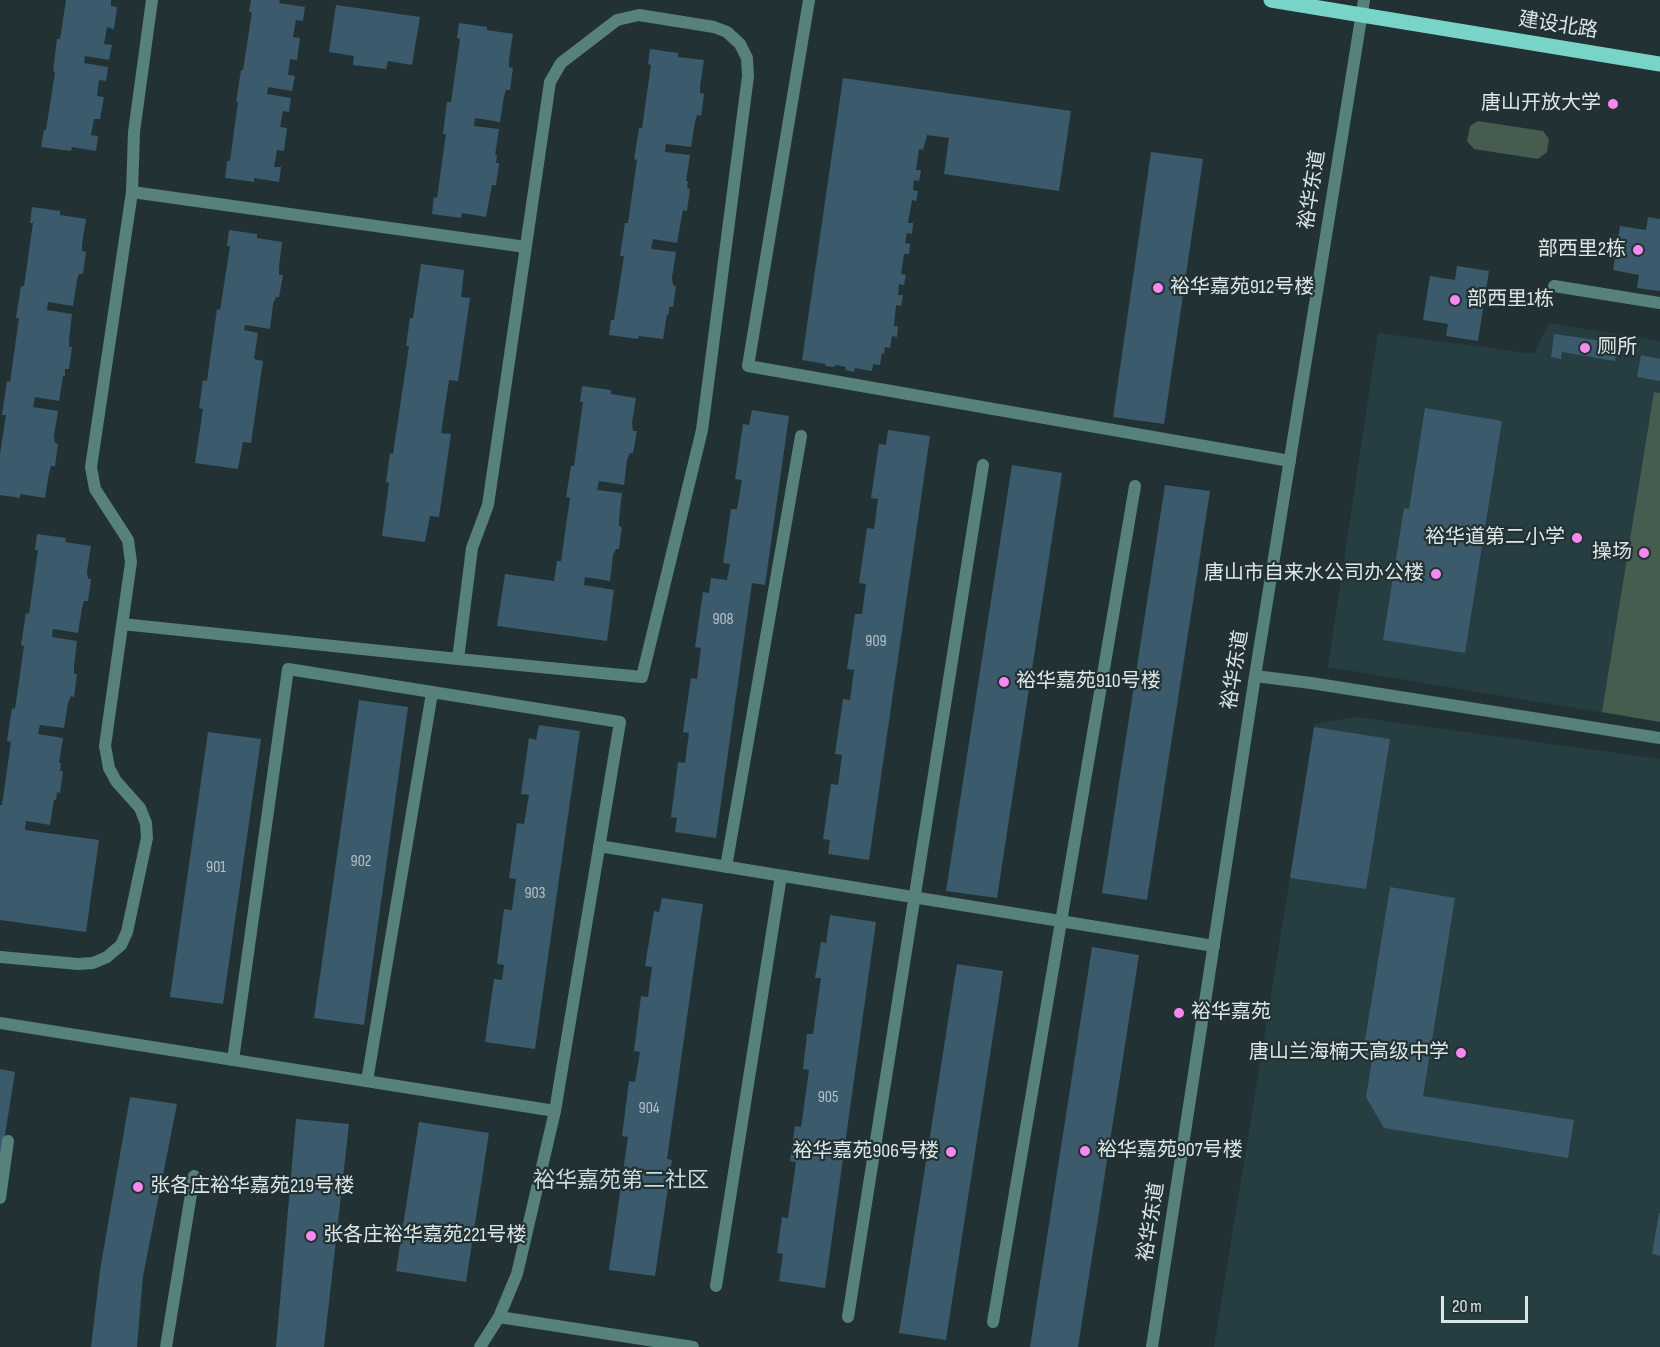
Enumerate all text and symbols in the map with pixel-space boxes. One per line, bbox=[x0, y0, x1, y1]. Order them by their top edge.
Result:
street label: 建设北路 bbox=[1517, 8, 1599, 44]
place label: 唐山开放大学 bbox=[1481, 92, 1601, 116]
marker: 唐山开放大学 bbox=[1606, 97, 1620, 111]
street label: 裕华东道 bbox=[1295, 149, 1331, 231]
place label: 部西里2栋 bbox=[1538, 238, 1626, 262]
marker: 部西里2栋 bbox=[1631, 243, 1645, 257]
place label: 裕华嘉苑912号楼 bbox=[1170, 276, 1314, 300]
marker: 裕华嘉苑912号楼 bbox=[1151, 281, 1165, 295]
place label: 部西里1栋 bbox=[1467, 288, 1554, 312]
marker: 部西里1栋 bbox=[1448, 293, 1462, 307]
place label: 厕所 bbox=[1597, 336, 1637, 360]
marker: 厕所 bbox=[1578, 341, 1592, 355]
place label: 裕华道第二小学 bbox=[1425, 526, 1565, 550]
marker: 裕华道第二小学 bbox=[1570, 531, 1584, 545]
place label: 操场 bbox=[1592, 541, 1632, 565]
marker: 操场 bbox=[1637, 546, 1651, 560]
place label: 唐山市自来水公司办公楼 bbox=[1204, 562, 1424, 586]
marker: 唐山市自来水公司办公楼 bbox=[1429, 567, 1443, 581]
house number: 908 bbox=[712, 610, 734, 630]
street label: 裕华东道 bbox=[1218, 629, 1254, 711]
house number: 909 bbox=[865, 632, 887, 652]
place label: 裕华嘉苑910号楼 bbox=[1016, 670, 1161, 694]
marker: 裕华嘉苑910号楼 bbox=[997, 675, 1011, 689]
house number: 902 bbox=[351, 852, 371, 872]
house number: 901 bbox=[206, 858, 226, 878]
house number: 903 bbox=[525, 884, 545, 904]
place label: 裕华嘉苑 bbox=[1191, 1001, 1271, 1025]
marker: 裕华嘉苑 bbox=[1172, 1006, 1186, 1020]
place label: 唐山兰海楠天高级中学 bbox=[1249, 1041, 1449, 1065]
marker: 唐山兰海楠天高级中学 bbox=[1454, 1046, 1468, 1060]
house number: 905 bbox=[818, 1088, 838, 1108]
house number: 904 bbox=[639, 1099, 659, 1119]
place label: 裕华嘉苑907号楼 bbox=[1097, 1139, 1243, 1163]
place label: 裕华嘉苑906号楼 bbox=[792, 1140, 939, 1164]
marker: 裕华嘉苑907号楼 bbox=[1078, 1144, 1092, 1158]
marker: 裕华嘉苑906号楼 bbox=[944, 1145, 958, 1159]
district label: 裕华嘉苑第二社区 bbox=[533, 1168, 709, 1194]
place label: 张各庄裕华嘉苑219号楼 bbox=[150, 1175, 354, 1199]
marker: 张各庄裕华嘉苑219号楼 bbox=[131, 1180, 145, 1194]
street label: 裕华东道 bbox=[1134, 1181, 1170, 1263]
place label: 张各庄裕华嘉苑221号楼 bbox=[323, 1224, 527, 1248]
marker: 张各庄裕华嘉苑221号楼 bbox=[304, 1229, 318, 1243]
scale bar bbox=[1444, 1284, 1531, 1322]
text: 20 m bbox=[1452, 1296, 1482, 1317]

